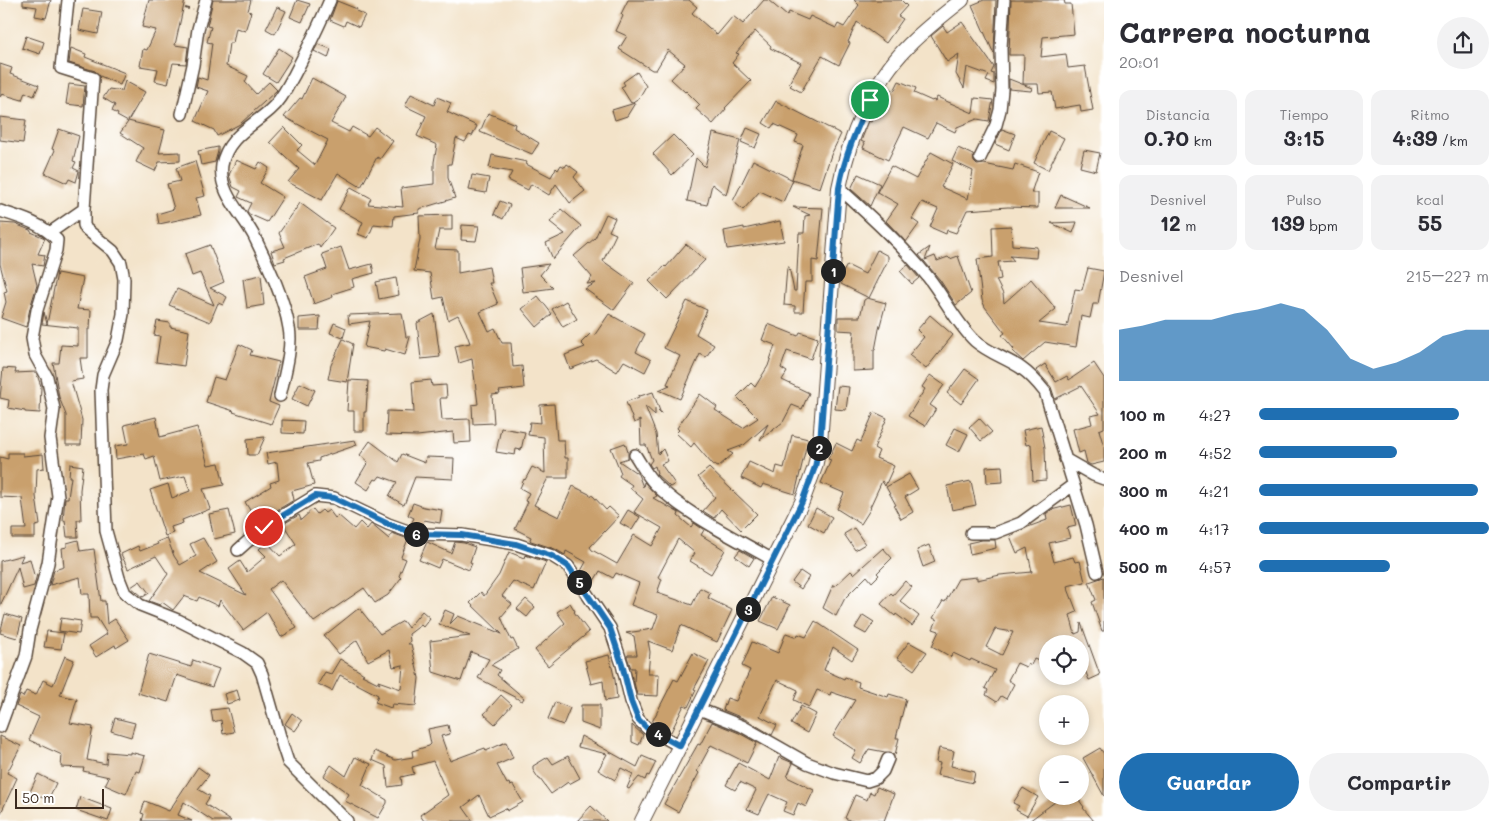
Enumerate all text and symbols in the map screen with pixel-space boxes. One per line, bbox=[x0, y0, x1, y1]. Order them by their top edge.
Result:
text: Carrera nocturna bbox=[1119, 14, 1371, 50]
button: share bbox=[1437, 17, 1489, 69]
text: 20:01 bbox=[1119, 51, 1160, 72]
pin bbox=[849, 79, 891, 121]
icon: arrive bbox=[856, 86, 884, 114]
text: Distancia bbox=[1146, 105, 1210, 124]
text: Tiempo bbox=[1280, 105, 1328, 124]
text: Ritmo bbox=[1411, 105, 1449, 124]
text: 0.70 bbox=[1144, 124, 1189, 151]
text: 3:15 bbox=[1284, 124, 1324, 151]
text: 4:39 bbox=[1392, 124, 1437, 151]
text: km bbox=[1189, 131, 1212, 150]
text: /km bbox=[1437, 131, 1468, 150]
text: Desnivel bbox=[1150, 190, 1206, 209]
text: Pulso bbox=[1287, 190, 1321, 209]
text: kcal bbox=[1416, 190, 1444, 209]
text: 12 bbox=[1160, 209, 1181, 236]
text: 139 bbox=[1270, 209, 1305, 236]
text: 55 bbox=[1418, 209, 1442, 236]
text: m bbox=[1181, 216, 1196, 235]
text: bpm bbox=[1305, 216, 1338, 235]
pin: 1 bbox=[820, 258, 846, 284]
text: 1 bbox=[830, 262, 837, 281]
text: Desnivel bbox=[1119, 265, 1184, 286]
text: 215–227 m bbox=[1406, 265, 1489, 286]
text: 100 m bbox=[1119, 404, 1165, 425]
text: 4:27 bbox=[1199, 404, 1231, 425]
pin: 2 bbox=[806, 436, 832, 460]
text: 2 bbox=[816, 439, 823, 458]
text: 200 m bbox=[1119, 442, 1167, 463]
text: 4:52 bbox=[1199, 442, 1232, 463]
text: 300 m bbox=[1119, 480, 1168, 501]
text: 4:21 bbox=[1199, 480, 1229, 501]
pin bbox=[243, 506, 285, 548]
icon: check bbox=[250, 513, 278, 541]
text: 400 m bbox=[1119, 518, 1168, 539]
text: 4:17 bbox=[1199, 518, 1229, 539]
pin: 6 bbox=[404, 522, 428, 546]
text: 6 bbox=[412, 525, 421, 544]
text: 500 m bbox=[1119, 556, 1167, 577]
text: 4:57 bbox=[1199, 556, 1232, 577]
pin: 5 bbox=[566, 570, 592, 594]
text: 5 bbox=[575, 573, 584, 592]
pin: 3 bbox=[736, 596, 760, 622]
text: 3 bbox=[744, 600, 753, 619]
map controls bbox=[1039, 635, 1089, 805]
button: locate bbox=[1039, 635, 1089, 685]
button: + bbox=[1039, 695, 1089, 745]
pin: 4 bbox=[646, 722, 670, 746]
text: 4 bbox=[654, 725, 663, 744]
button: Guardar bbox=[1119, 753, 1299, 811]
button: Compartir bbox=[1309, 753, 1489, 811]
button: − bbox=[1039, 755, 1089, 805]
scale bar bbox=[15, 786, 104, 809]
text: 50 m bbox=[22, 788, 54, 807]

